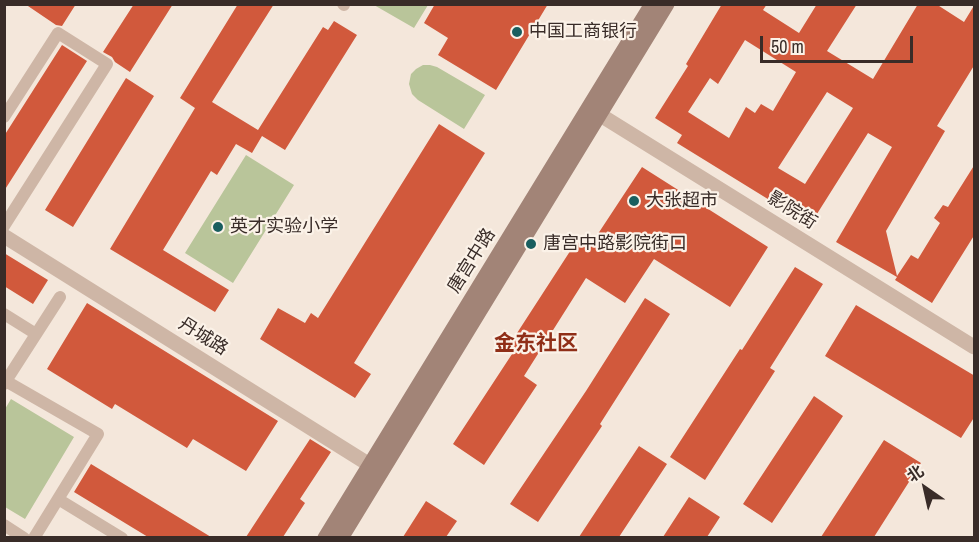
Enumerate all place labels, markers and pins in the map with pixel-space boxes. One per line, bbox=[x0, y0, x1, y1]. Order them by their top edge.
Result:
place label: 中国工商银行 bbox=[529, 21, 637, 43]
marker: 中国工商银行 bbox=[510, 25, 524, 39]
place label: 大张超市 bbox=[646, 190, 718, 212]
marker: 大张超市 bbox=[627, 194, 641, 208]
place label: 英才实验小学 bbox=[230, 216, 338, 238]
marker: 英才实验小学 bbox=[211, 220, 225, 234]
place label: 唐宫中路影院街口 bbox=[543, 233, 687, 255]
marker: 唐宫中路影院街口 bbox=[524, 237, 538, 251]

